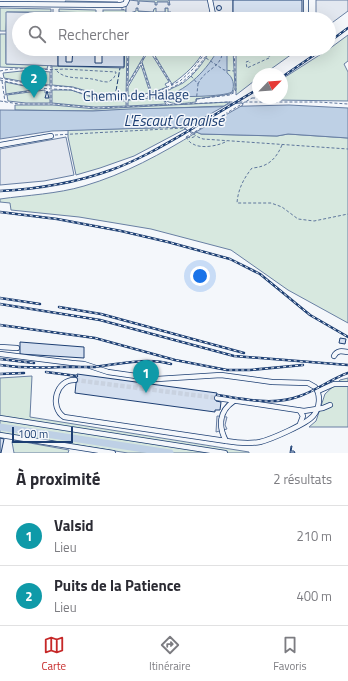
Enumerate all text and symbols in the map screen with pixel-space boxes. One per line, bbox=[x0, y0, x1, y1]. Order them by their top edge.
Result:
search box bbox=[12, 12, 336, 56]
icon: search bbox=[26, 23, 48, 45]
text: Rechercher bbox=[58, 23, 129, 46]
pin: 2 bbox=[21, 65, 47, 98]
north arrow bbox=[252, 68, 288, 104]
street label: Chemin de Halage bbox=[83, 83, 189, 106]
water label: L'Escaut Canalisé bbox=[124, 109, 225, 132]
your location bbox=[190, 266, 210, 286]
pin: 1 bbox=[133, 360, 159, 393]
scale bar bbox=[12, 425, 73, 444]
text: 100 m bbox=[18, 426, 48, 442]
text: À proximité bbox=[16, 466, 100, 492]
text: 2 résultats bbox=[273, 469, 332, 489]
text: Valsid bbox=[54, 514, 94, 537]
text: 1 bbox=[25, 526, 33, 546]
text: 210 m bbox=[296, 526, 332, 546]
text: Lieu bbox=[54, 537, 77, 557]
text: Puits de la Patience bbox=[54, 574, 181, 597]
text: 2 bbox=[25, 586, 33, 606]
text: 400 m bbox=[296, 586, 332, 606]
text: Lieu bbox=[54, 597, 77, 617]
tab: Carte bbox=[41, 634, 66, 674]
tab: Itinéraire bbox=[149, 634, 190, 674]
tab: Favoris bbox=[273, 634, 307, 674]

